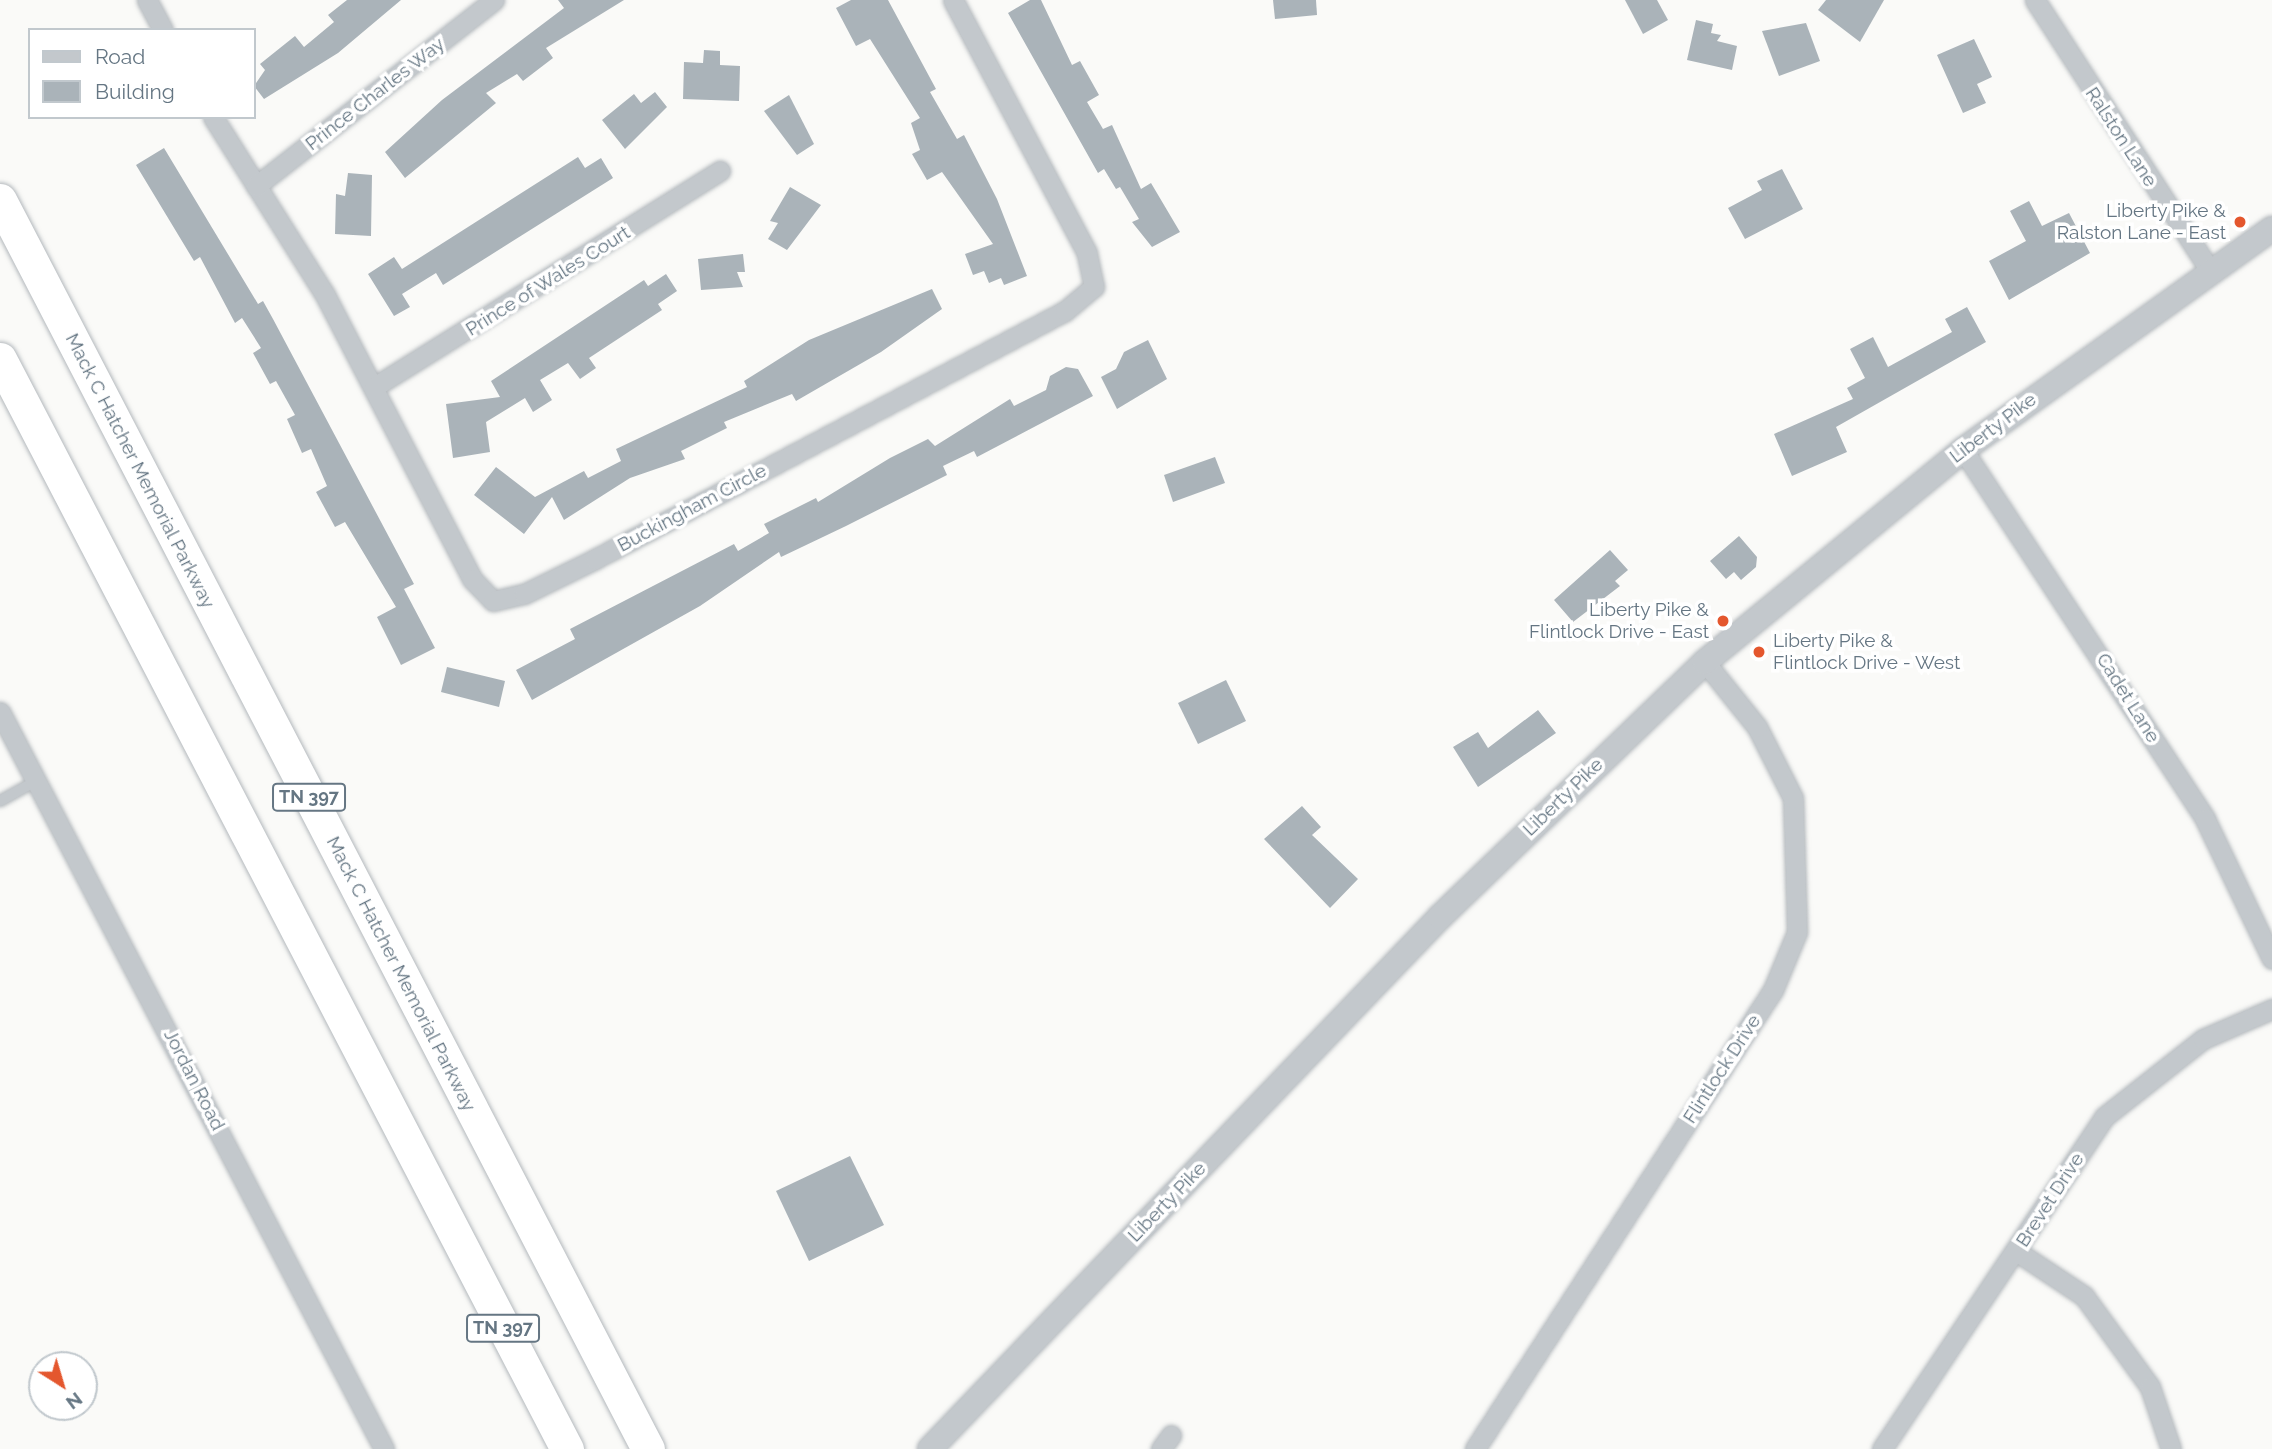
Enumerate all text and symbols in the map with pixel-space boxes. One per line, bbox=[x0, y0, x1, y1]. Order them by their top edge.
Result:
legend bbox=[28, 28, 256, 119]
street label: Prince Charles Way bbox=[301, 32, 449, 156]
text: Road bbox=[95, 44, 145, 69]
text: Building bbox=[95, 79, 175, 104]
street label: Ralston Lane bbox=[2080, 83, 2162, 191]
place label: Liberty Pike & Ralston Lane - East bbox=[2057, 200, 2226, 244]
marker: Liberty Pike & Ralston Lane - East bbox=[2232, 214, 2248, 230]
street label: Prince of Wales Court bbox=[461, 221, 635, 341]
street label: Mack C Hatcher Memorial Parkway bbox=[60, 329, 220, 613]
street label: Liberty Pike bbox=[1945, 388, 2041, 468]
street label: Buckingham Circle bbox=[614, 459, 770, 557]
place label: Liberty Pike & Flintlock Drive - East bbox=[1529, 599, 1709, 643]
marker: Liberty Pike & Flintlock Drive - East bbox=[1715, 613, 1731, 629]
place label: Liberty Pike & Flintlock Drive - West bbox=[1773, 630, 1961, 674]
marker: Liberty Pike & Flintlock Drive - West bbox=[1751, 644, 1767, 660]
street label: Cadet Lane bbox=[2092, 649, 2164, 747]
street label: Liberty Pike bbox=[1518, 753, 1608, 841]
road number: TN 397 bbox=[270, 782, 348, 812]
street label: Mack C Hatcher Memorial Parkway bbox=[321, 832, 481, 1116]
street label: Flintlock Drive bbox=[1678, 1010, 1766, 1128]
street label: Jordan Road bbox=[159, 1026, 229, 1134]
street label: Brevet Drive bbox=[2011, 1149, 2089, 1251]
street label: Liberty Pike bbox=[1123, 1157, 1211, 1247]
road number: TN 397 bbox=[464, 1314, 542, 1343]
north arrow bbox=[28, 1351, 98, 1421]
text: N bbox=[62, 1388, 87, 1414]

